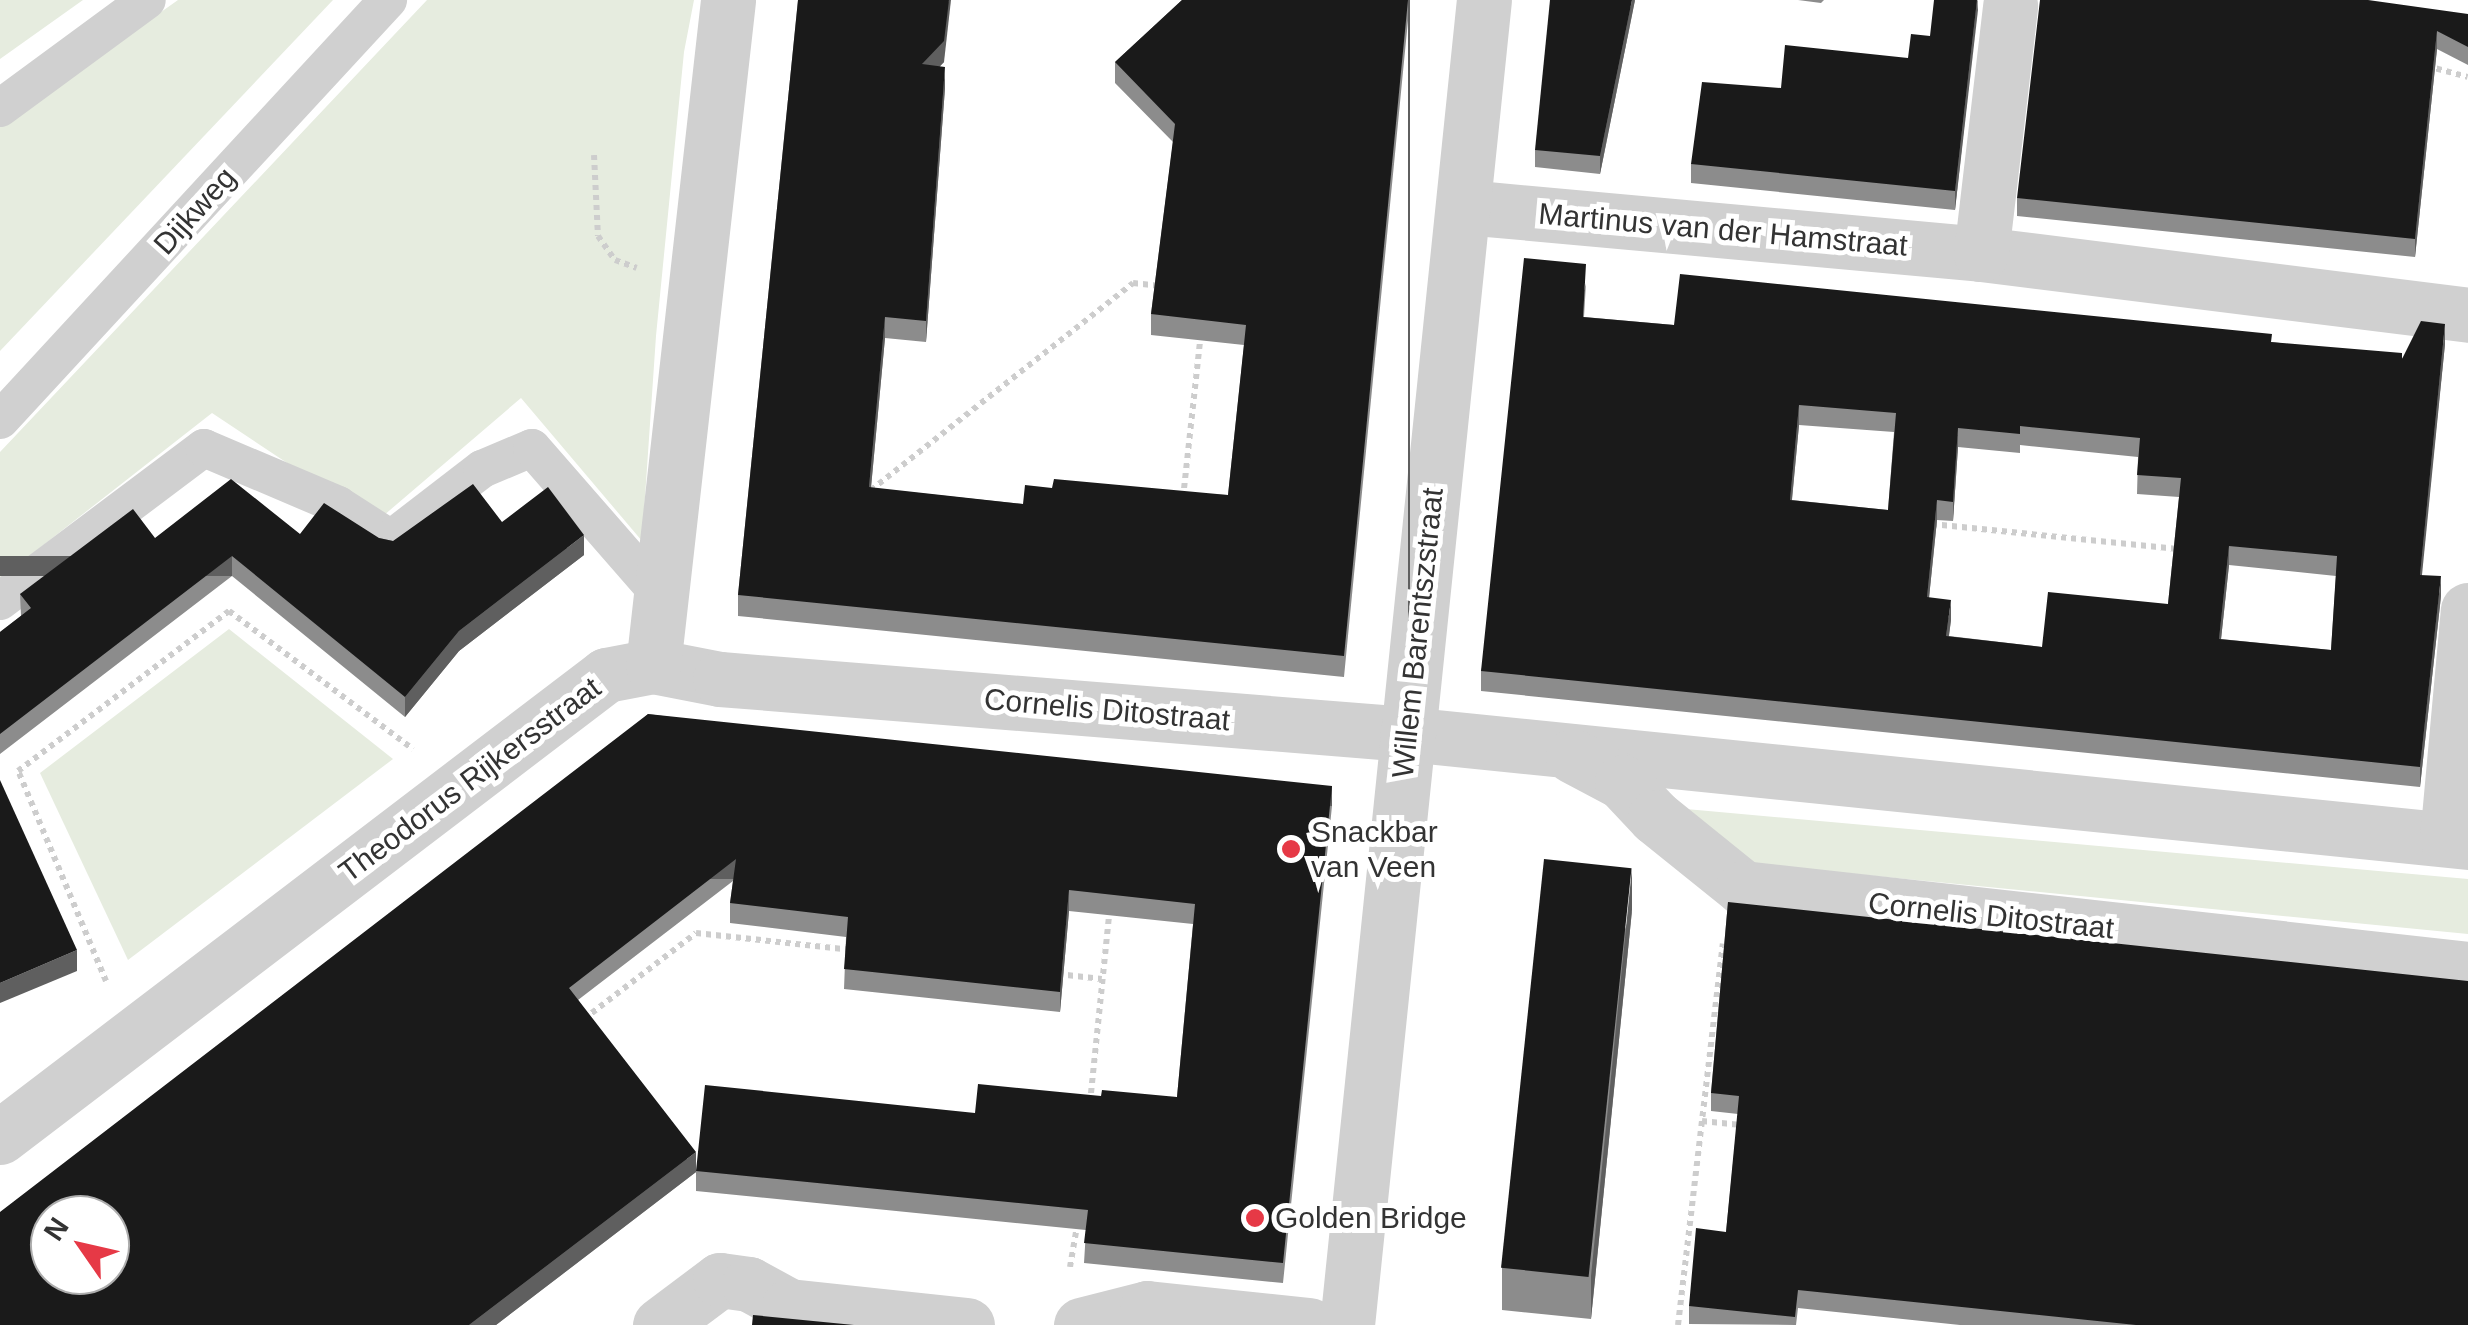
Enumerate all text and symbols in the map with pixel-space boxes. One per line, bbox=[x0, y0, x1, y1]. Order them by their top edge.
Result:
street label: Dijkweg bbox=[146, 160, 244, 262]
street label: Martinus van der Hamstraat bbox=[1537, 196, 1909, 264]
street label: Willem Barentszstraat bbox=[1385, 486, 1451, 780]
street label: Theodorus Rijkersstraat bbox=[332, 670, 608, 890]
street label: Cornelis Ditostraat bbox=[983, 681, 1231, 739]
place label: Snackbar van Veen bbox=[1311, 814, 1438, 884]
marker: Snackbar van Veen bbox=[1280, 838, 1302, 860]
street label: Cornelis Ditostraat bbox=[1866, 885, 2116, 947]
north arrow bbox=[30, 1195, 130, 1295]
place label: Golden Bridge bbox=[1275, 1200, 1467, 1236]
marker: Golden Bridge bbox=[1244, 1207, 1266, 1229]
text: N bbox=[38, 1212, 75, 1246]

